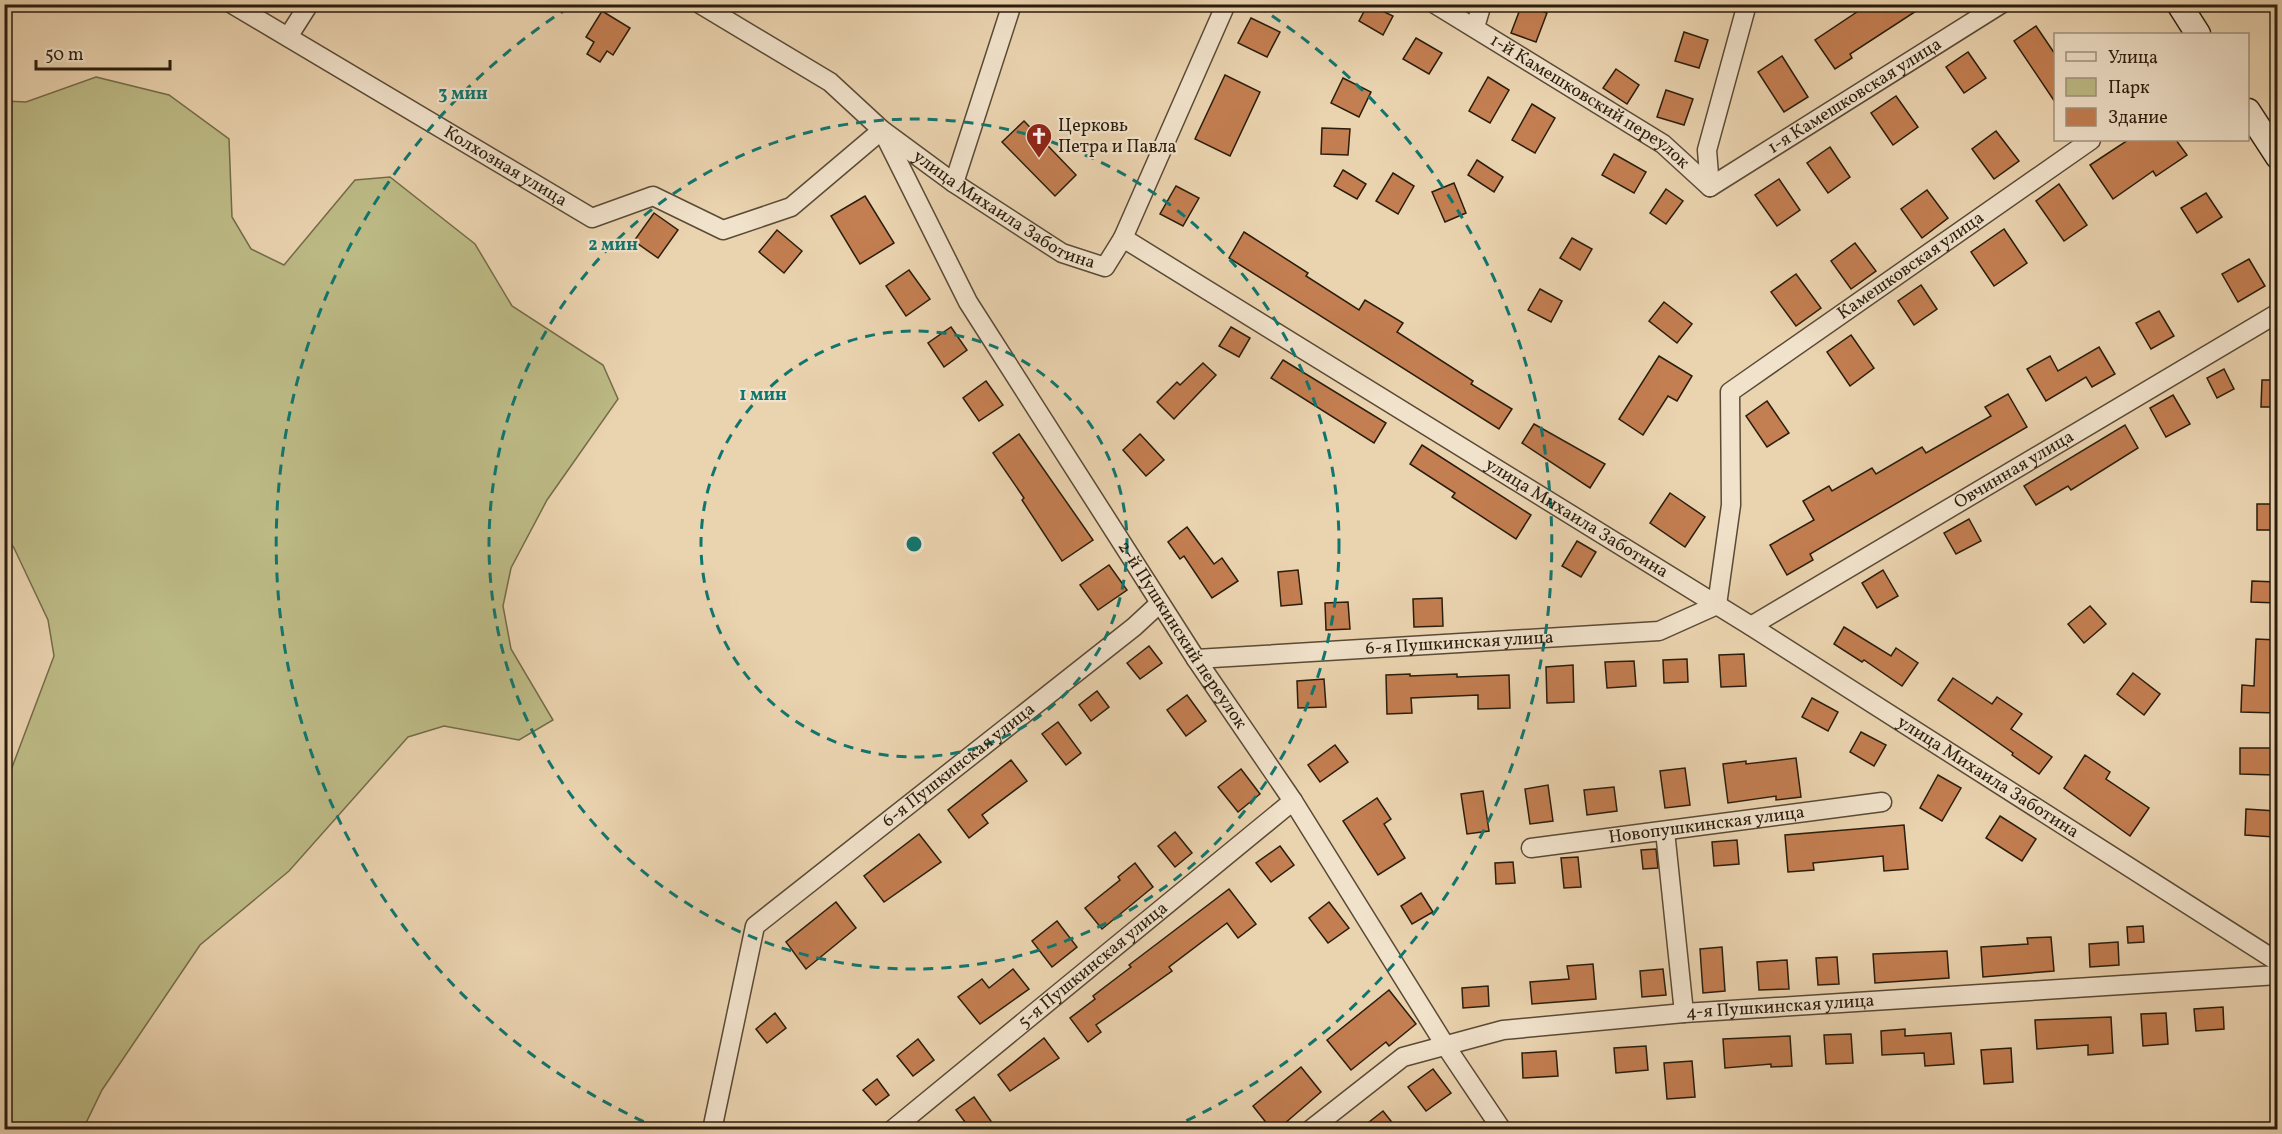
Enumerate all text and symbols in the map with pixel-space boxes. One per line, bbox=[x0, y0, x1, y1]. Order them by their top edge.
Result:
street label: 1-й Камешковский переулок bbox=[1485, 28, 1695, 175]
street label: 1-я Камешковская улица bbox=[1763, 32, 1947, 160]
scale bar bbox=[36, 33, 170, 71]
legend bbox=[2054, 33, 2249, 141]
text: 50 m bbox=[45, 43, 84, 68]
text: Улица bbox=[2108, 46, 2158, 71]
text: Парк bbox=[2108, 76, 2150, 101]
text: 3 мин bbox=[438, 82, 488, 107]
text: Здание bbox=[2108, 106, 2168, 131]
place label: Церковь Петра и Павла bbox=[1058, 114, 1177, 160]
street label: Колхозная улица bbox=[439, 120, 572, 213]
church icon: Церковь Петра и Павла bbox=[1024, 121, 1054, 159]
street label: улица Михаила Заботина bbox=[908, 144, 1098, 275]
street label: Камешковская улица bbox=[1832, 206, 1990, 326]
text: 2 мин bbox=[588, 233, 638, 258]
text: 1 мин bbox=[739, 383, 787, 408]
street label: Овчинная улица bbox=[1949, 424, 2079, 515]
street label: улица Михаила Заботина bbox=[1480, 452, 1673, 584]
centre of rings bbox=[904, 534, 924, 554]
street label: 2-й Пушкинский переулок bbox=[1111, 536, 1253, 735]
street label: 6-я Пушкинская улица bbox=[1365, 625, 1554, 661]
street label: 6-я Пушкинская улица bbox=[877, 697, 1041, 833]
street label: улица Михаила Заботина bbox=[1892, 710, 2084, 844]
street label: Новопушкинская улица bbox=[1607, 800, 1806, 850]
street label: 5-я Пушкинская улица bbox=[1013, 896, 1173, 1034]
street label: 4-я Пушкинская улица bbox=[1685, 988, 1875, 1025]

